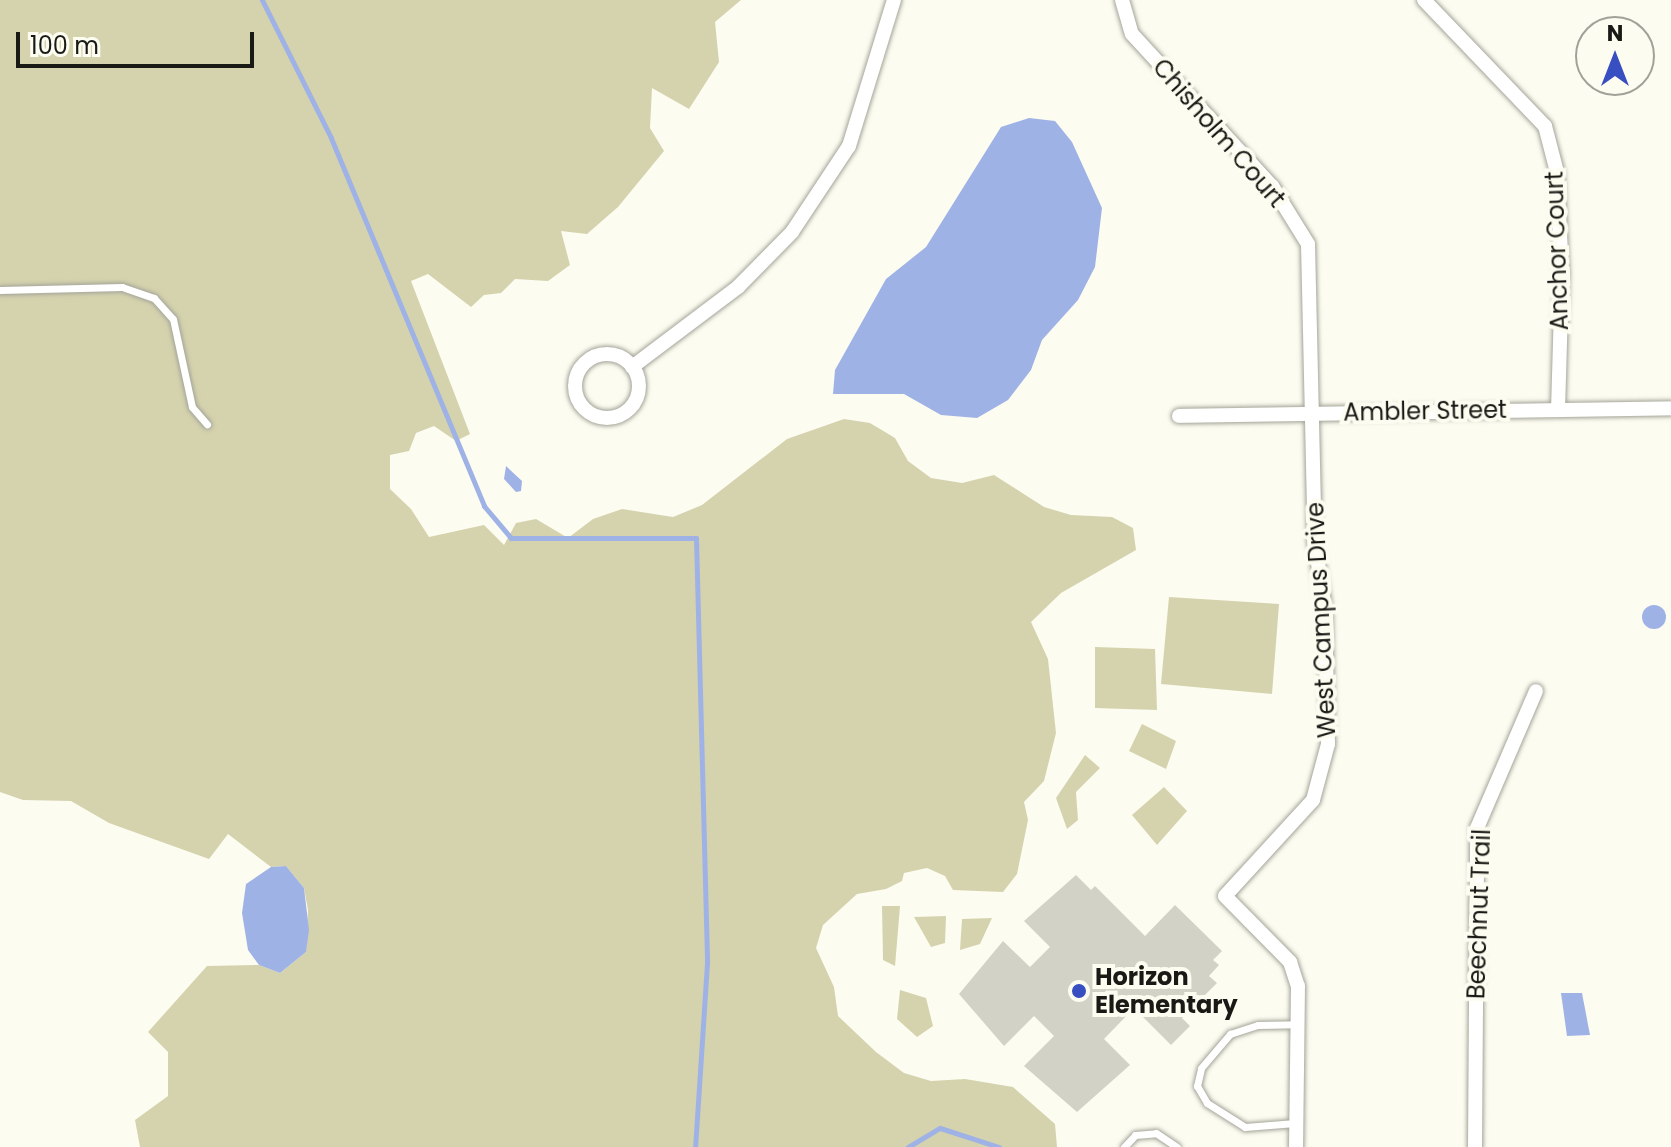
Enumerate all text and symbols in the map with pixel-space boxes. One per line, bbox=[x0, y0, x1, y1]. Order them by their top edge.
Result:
scale bar bbox=[20, 16, 258, 66]
north arrow bbox=[1575, 16, 1655, 96]
text: N bbox=[1607, 18, 1623, 49]
text: 100 m bbox=[30, 29, 99, 62]
street label: Chisholm Court bbox=[1147, 53, 1291, 213]
street label: Anchor Court bbox=[1540, 171, 1574, 331]
street label: Ambler Street bbox=[1343, 395, 1507, 427]
street label: West Campus Drive bbox=[1300, 501, 1342, 739]
street label: Beechnut Trail bbox=[1462, 828, 1496, 1000]
place label: Horizon Elementary bbox=[1095, 963, 1238, 1019]
marker: Horizon Elementary bbox=[1070, 982, 1088, 1000]

